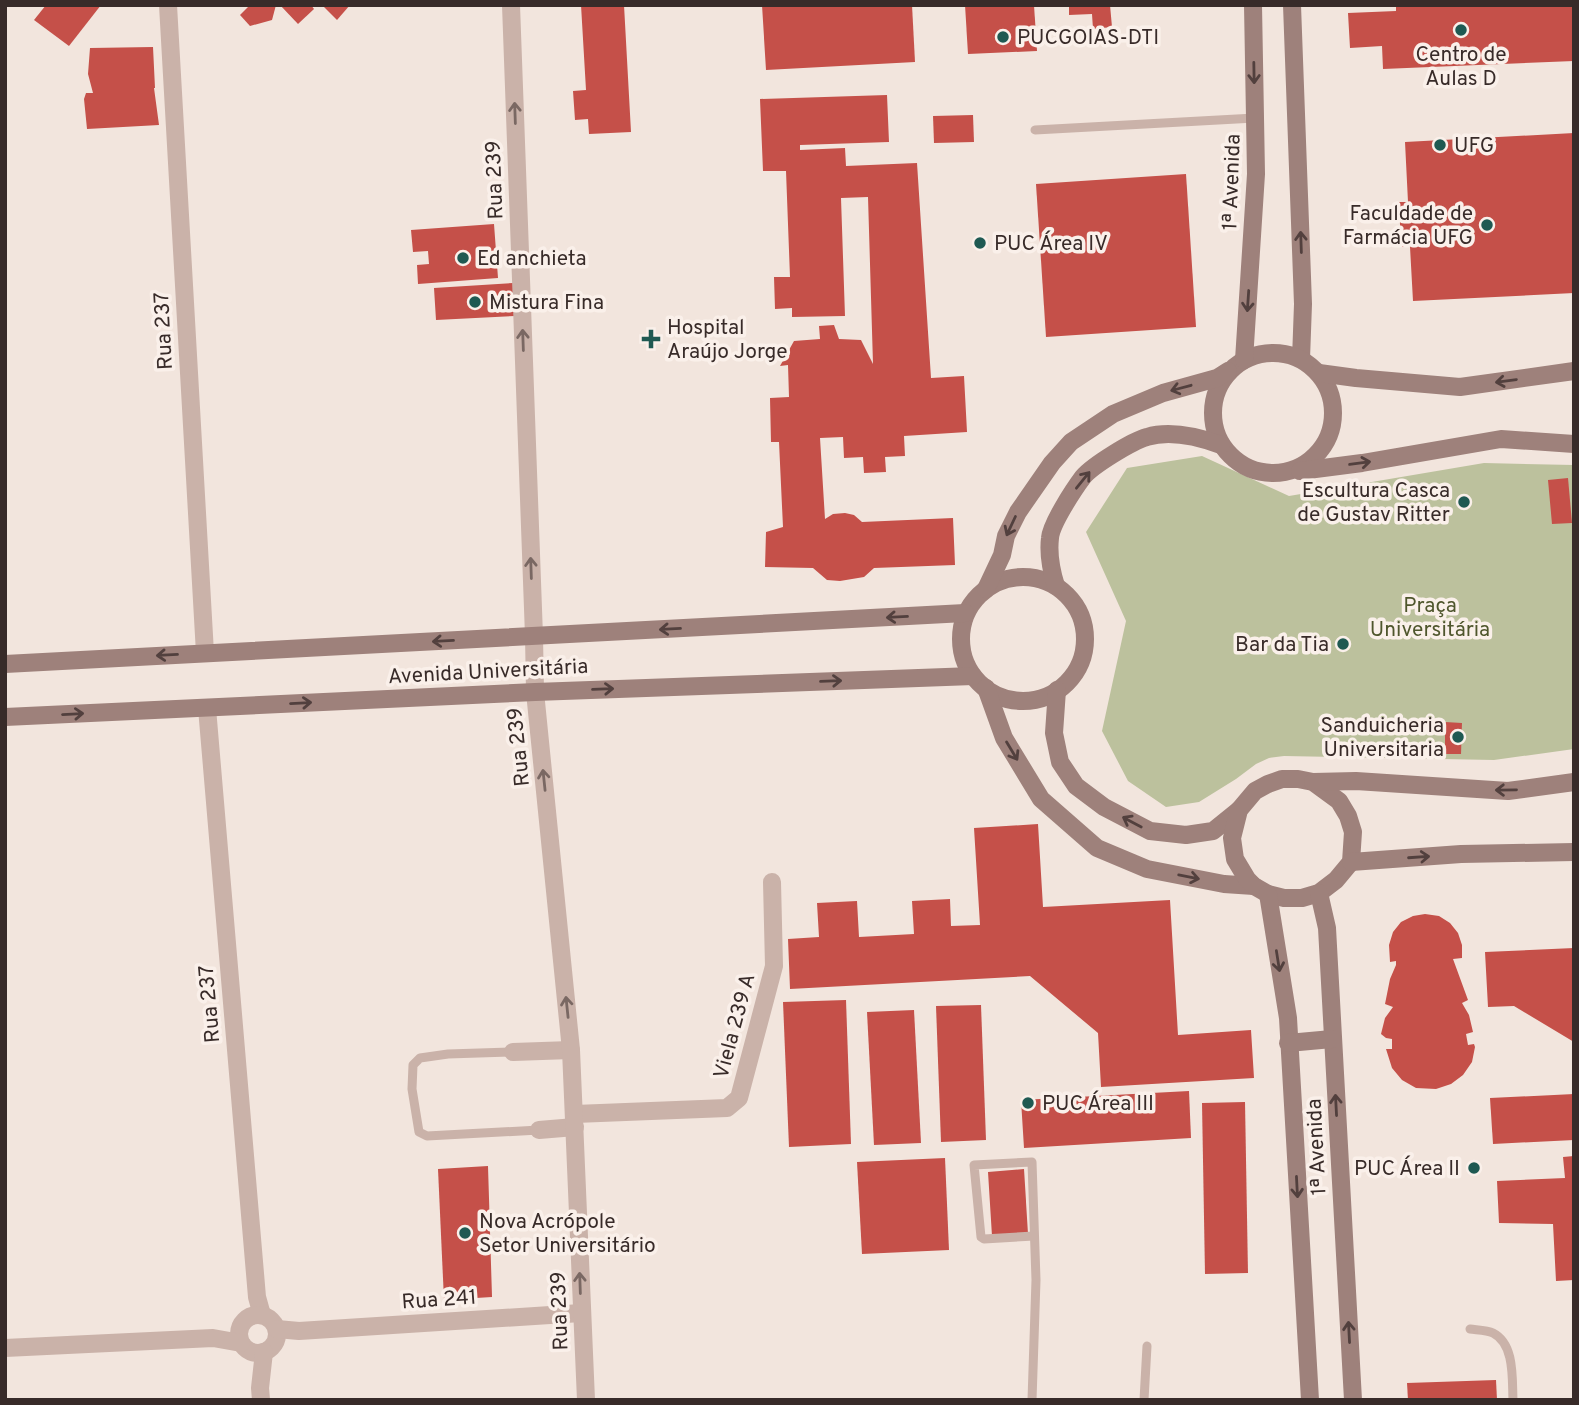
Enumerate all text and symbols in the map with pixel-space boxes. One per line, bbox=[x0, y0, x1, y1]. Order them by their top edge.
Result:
marker: Centro de Aulas D bbox=[1453, 22, 1469, 38]
place label: PUCGOIAS-DTI bbox=[1017, 25, 1159, 52]
marker: PUCGOIAS-DTI bbox=[995, 29, 1011, 45]
place label: Centro de Aulas D bbox=[1415, 42, 1507, 93]
one-way arrow bbox=[1247, 62, 1261, 85]
one-way arrow bbox=[508, 102, 521, 125]
street label: 1ª Avenida bbox=[1217, 133, 1248, 231]
place label: UFG bbox=[1454, 133, 1494, 160]
marker: UFG bbox=[1432, 137, 1448, 153]
street label: Rua 239 bbox=[481, 140, 510, 220]
place label: Faculdade de Farmácia UFG bbox=[1343, 201, 1473, 252]
marker: Faculdade de Farmácia UFG bbox=[1479, 217, 1495, 233]
place label: PUC Área IV bbox=[994, 230, 1108, 258]
one-way arrow bbox=[1295, 231, 1308, 254]
marker: PUC Área IV bbox=[972, 235, 988, 251]
place label: Ed anchieta bbox=[477, 246, 587, 273]
marker: Ed anchieta bbox=[455, 250, 471, 266]
one-way arrow bbox=[1241, 289, 1254, 311]
place label: Mistura Fina bbox=[489, 290, 604, 317]
street label: Rua 237 bbox=[149, 291, 180, 371]
marker: Mistura Fina bbox=[467, 294, 483, 310]
place label: Hospital Araújo Jorge bbox=[667, 315, 788, 366]
one-way arrow bbox=[517, 329, 530, 352]
marker: Hospital Araújo Jorge bbox=[641, 329, 661, 349]
one-way arrow bbox=[1495, 374, 1518, 387]
one-way arrow bbox=[1170, 382, 1193, 395]
one-way arrow bbox=[1348, 456, 1371, 469]
one-way arrow bbox=[1076, 471, 1091, 489]
place label: Escultura Casca de Gustav Ritter bbox=[1297, 478, 1450, 529]
marker: Escultura Casca de Gustav Ritter bbox=[1456, 494, 1472, 510]
one-way arrow bbox=[1004, 515, 1017, 537]
one-way arrow bbox=[525, 557, 538, 580]
park label: Praça Universitária bbox=[1370, 593, 1490, 644]
one-way arrow bbox=[886, 610, 909, 623]
one-way arrow bbox=[659, 622, 682, 635]
place label: Bar da Tia bbox=[1235, 632, 1329, 659]
one-way arrow bbox=[431, 634, 454, 647]
marker: Bar da Tia bbox=[1335, 636, 1351, 652]
one-way arrow bbox=[155, 649, 178, 662]
street label: Avenida Universitária bbox=[387, 654, 589, 691]
one-way arrow bbox=[819, 674, 842, 687]
one-way arrow bbox=[592, 683, 615, 696]
one-way arrow bbox=[289, 696, 311, 709]
street label: Rua 239 bbox=[502, 706, 537, 788]
one-way arrow bbox=[62, 707, 84, 720]
place label: Sanduicheria Universitaria bbox=[1320, 713, 1444, 764]
marker: Sanduicheria Universitaria bbox=[1450, 729, 1466, 745]
one-way arrow bbox=[1005, 741, 1019, 761]
one-way arrow bbox=[537, 769, 550, 792]
one-way arrow bbox=[1495, 783, 1518, 797]
one-way arrow bbox=[1122, 815, 1143, 828]
one-way arrow bbox=[1407, 850, 1429, 863]
one-way arrow bbox=[1177, 871, 1200, 885]
one-way arrow bbox=[1272, 949, 1285, 972]
street label: Rua 237 bbox=[194, 964, 227, 1044]
street label: Viela 239 A bbox=[708, 971, 762, 1082]
one-way arrow bbox=[560, 996, 573, 1018]
place label: PUC Área III bbox=[1042, 1090, 1154, 1118]
one-way arrow bbox=[1329, 1094, 1342, 1116]
marker: PUC Área III bbox=[1020, 1095, 1036, 1111]
street label: 1ª Avenida bbox=[1301, 1098, 1334, 1196]
place label: PUC Área II bbox=[1354, 1155, 1460, 1183]
marker: PUC Área II bbox=[1466, 1160, 1482, 1176]
one-way arrow bbox=[1291, 1176, 1304, 1198]
place label: Nova Acrópole Setor Universitário bbox=[479, 1209, 656, 1260]
marker: Nova Acrópole Setor Universitário bbox=[457, 1225, 473, 1241]
street label: Rua 239 bbox=[546, 1271, 575, 1351]
one-way arrow bbox=[573, 1271, 587, 1294]
street label: Rua 241 bbox=[401, 1284, 478, 1317]
one-way arrow bbox=[1343, 1320, 1356, 1343]

